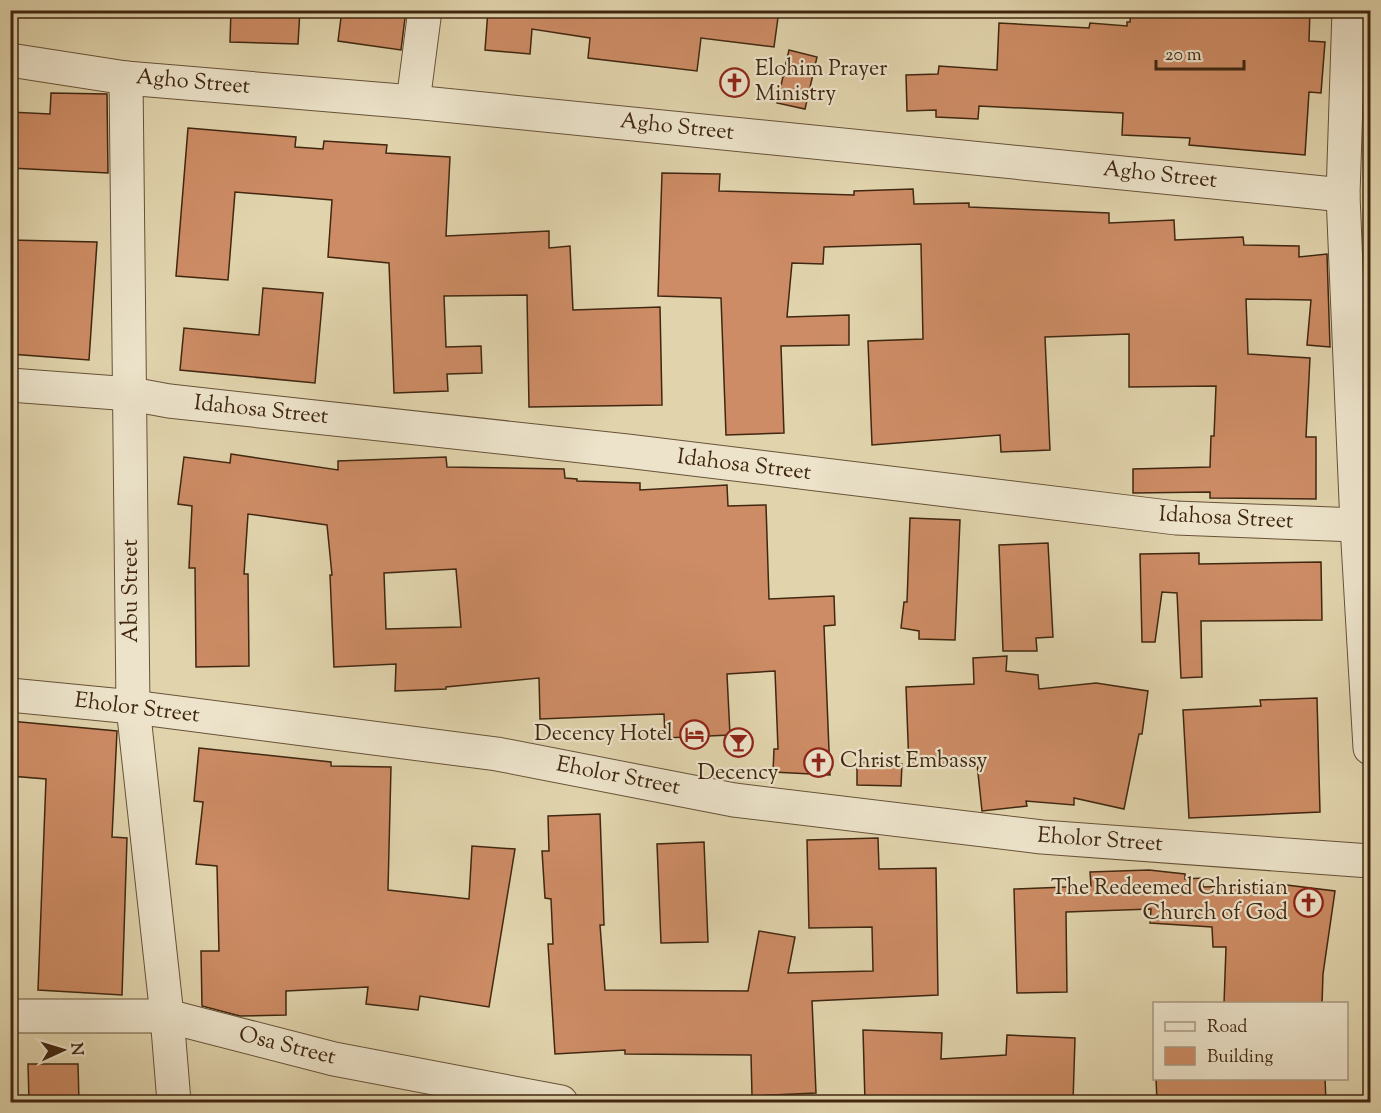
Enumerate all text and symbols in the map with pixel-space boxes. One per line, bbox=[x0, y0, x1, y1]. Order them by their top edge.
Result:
scale bar bbox=[1156, 33, 1244, 71]
text: 20 m bbox=[1165, 43, 1202, 69]
place label: Elohim Prayer Ministry bbox=[755, 54, 887, 111]
street label: Agho Street bbox=[135, 62, 252, 104]
church icon: Elohim Prayer Ministry bbox=[718, 67, 750, 99]
street label: Agho Street bbox=[618, 106, 736, 150]
street label: Agho Street bbox=[1101, 154, 1219, 198]
street label: Idahosa Street bbox=[192, 388, 330, 434]
street label: Idahosa Street bbox=[675, 442, 813, 490]
street label: Idahosa Street bbox=[1158, 499, 1295, 539]
street label: Abu Street bbox=[116, 539, 148, 643]
street label: Eholor Street bbox=[73, 685, 202, 733]
place label: Decency Hotel bbox=[534, 719, 673, 751]
hotel icon: Decency Hotel bbox=[678, 719, 710, 751]
bar icon: Decency bbox=[722, 726, 754, 758]
church icon: Christ Embassy bbox=[803, 746, 835, 778]
place label: Christ Embassy bbox=[840, 746, 988, 778]
street label: Eholor Street bbox=[553, 749, 683, 805]
place label: Decency bbox=[698, 758, 778, 790]
street label: Eholor Street bbox=[1036, 821, 1164, 861]
place label: The Redeemed Christian Church of God bbox=[1051, 873, 1288, 930]
church icon: The Redeemed Christian Church of God bbox=[1293, 886, 1325, 918]
legend bbox=[1153, 1002, 1348, 1080]
text: Road bbox=[1207, 1015, 1247, 1041]
street label: Osa Street bbox=[235, 1019, 339, 1075]
north arrow bbox=[33, 1020, 93, 1080]
text: N bbox=[64, 1042, 87, 1057]
text: Building bbox=[1207, 1045, 1273, 1071]

